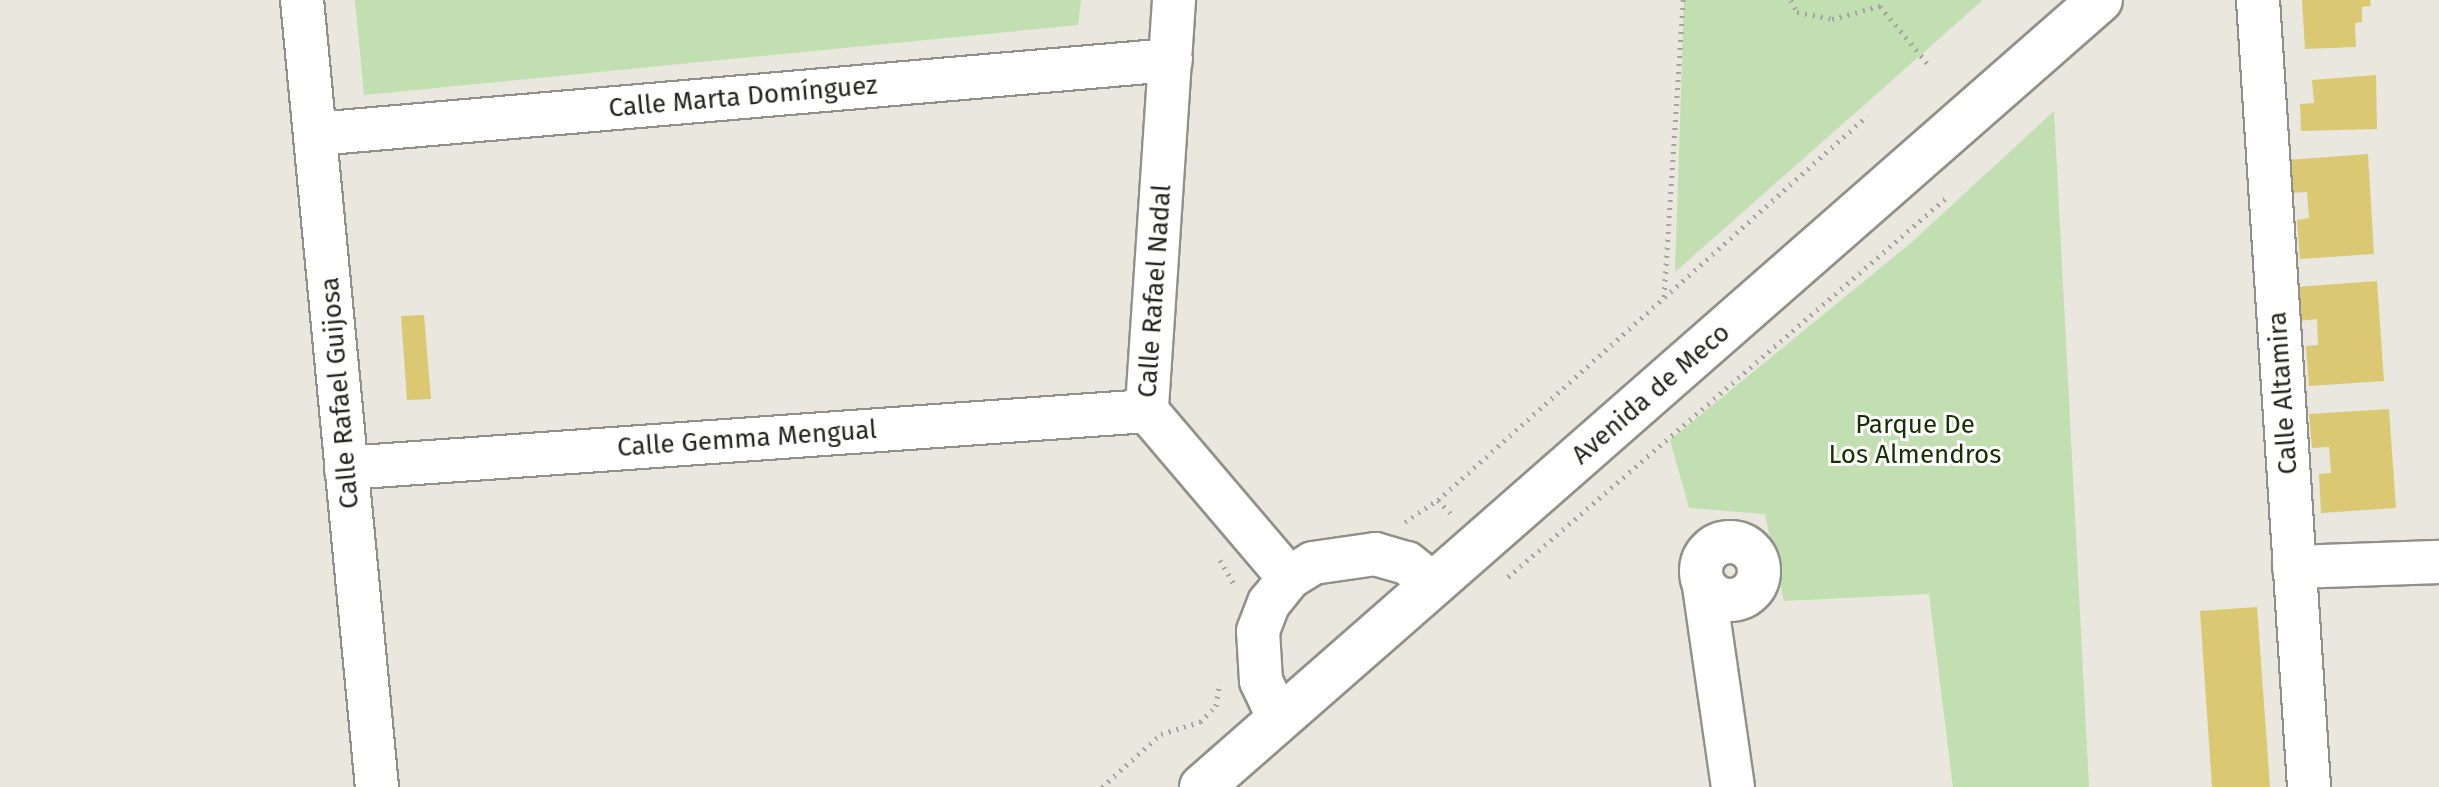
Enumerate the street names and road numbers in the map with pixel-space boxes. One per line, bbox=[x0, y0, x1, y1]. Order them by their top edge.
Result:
street label: Calle Marta Domínguez bbox=[607, 70, 879, 124]
street label: Calle Rafael Nadal bbox=[1132, 183, 1178, 399]
street label: Calle Rafael Guijosa bbox=[314, 276, 366, 510]
street label: Calle Altamira bbox=[2262, 311, 2304, 475]
street label: Avenida de Meco bbox=[1566, 317, 1736, 471]
street label: Calle Gemma Mengual bbox=[616, 414, 878, 464]

